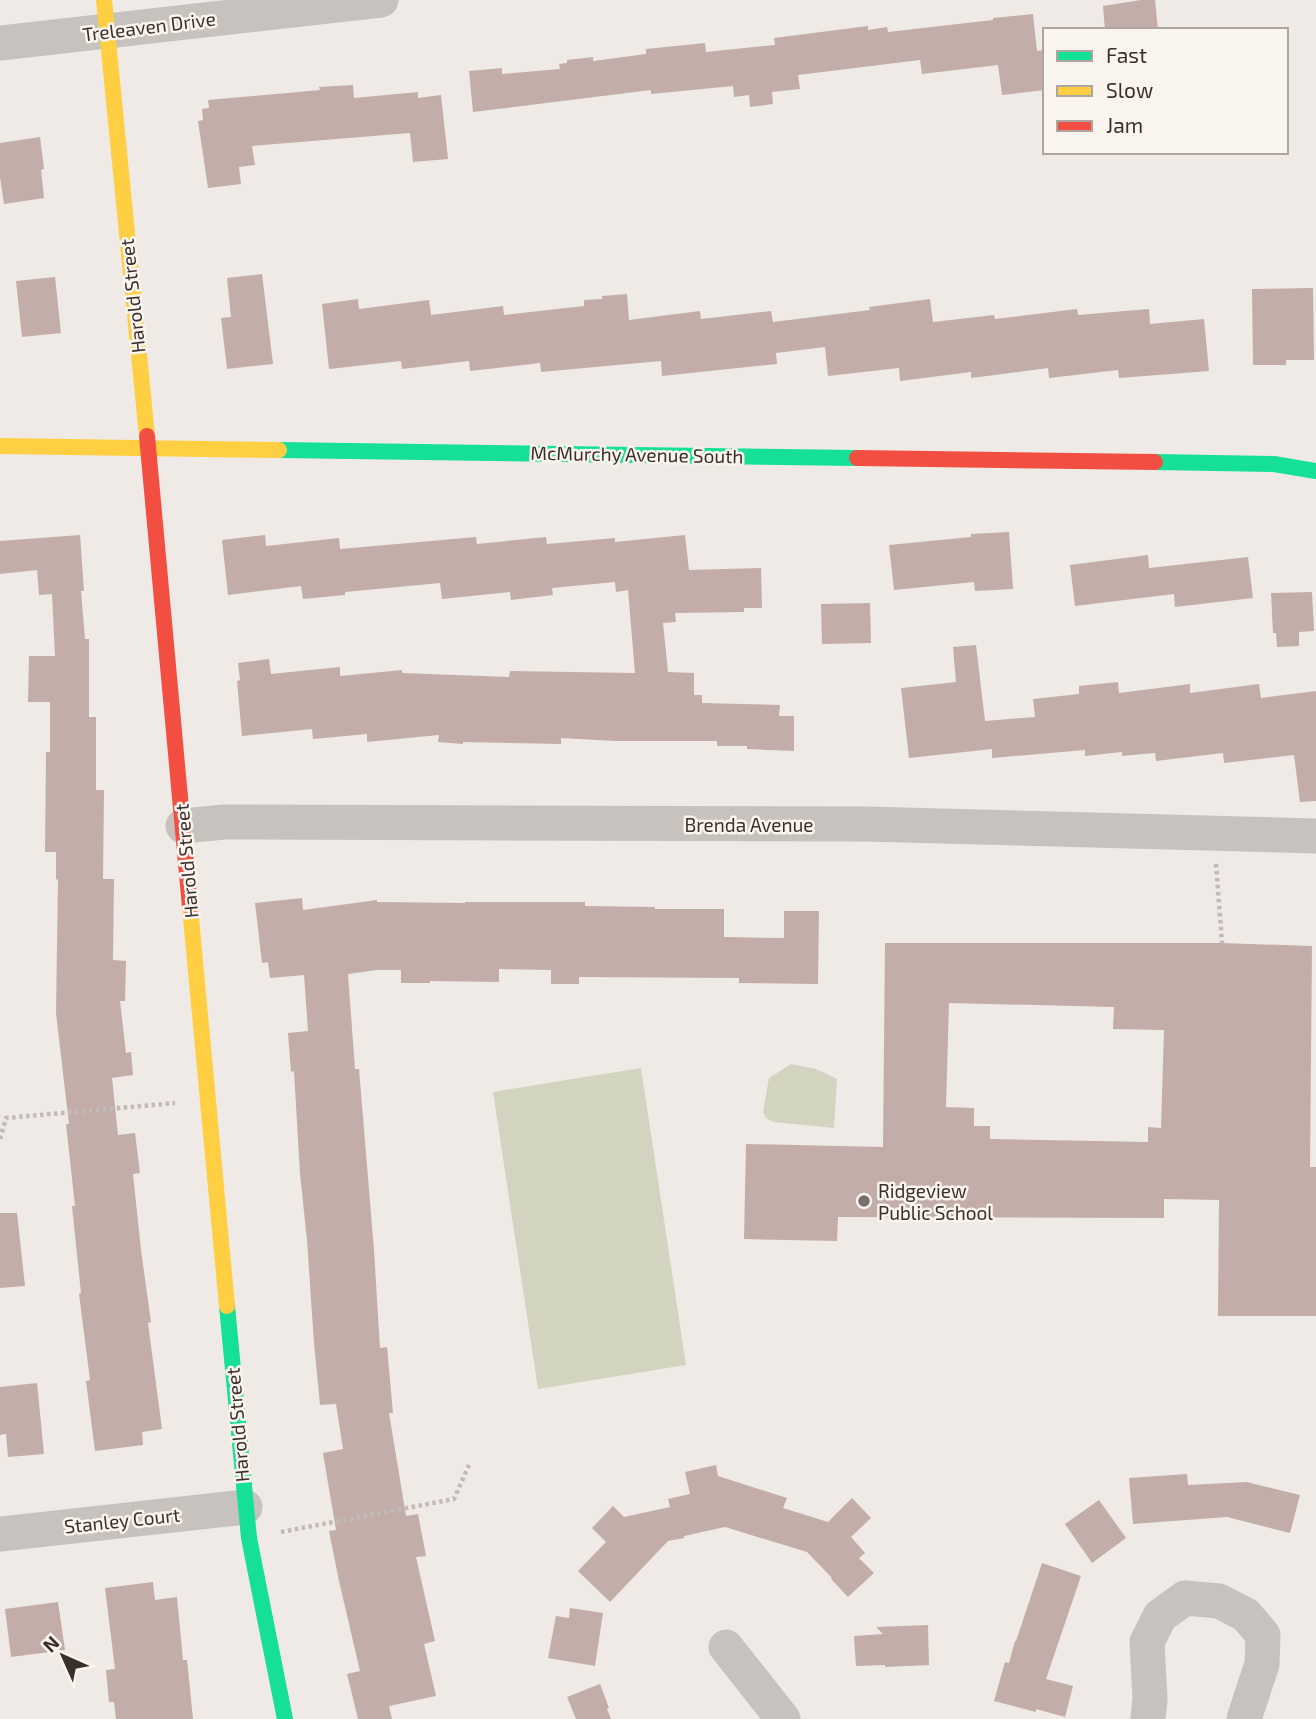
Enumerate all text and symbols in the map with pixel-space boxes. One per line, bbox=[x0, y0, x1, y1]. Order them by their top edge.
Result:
street label: Treleaven Drive bbox=[81, 6, 217, 46]
legend bbox=[1043, 28, 1288, 154]
text: Fast bbox=[1106, 42, 1147, 67]
text: Slow bbox=[1106, 77, 1153, 102]
text: Jam bbox=[1106, 112, 1143, 137]
street label: Harold Street bbox=[115, 238, 149, 354]
street label: McMurchy Avenue South bbox=[530, 441, 744, 467]
street label: Harold Street bbox=[170, 803, 202, 919]
street label: Brenda Avenue bbox=[684, 813, 814, 836]
place label: Ridgeview Public School bbox=[878, 1179, 993, 1224]
marker: Ridgeview Public School bbox=[856, 1193, 872, 1209]
street label: Harold Street bbox=[221, 1367, 253, 1483]
street label: Stanley Court bbox=[63, 1502, 181, 1538]
north arrow bbox=[28, 1621, 98, 1691]
text: N bbox=[38, 1631, 64, 1657]

